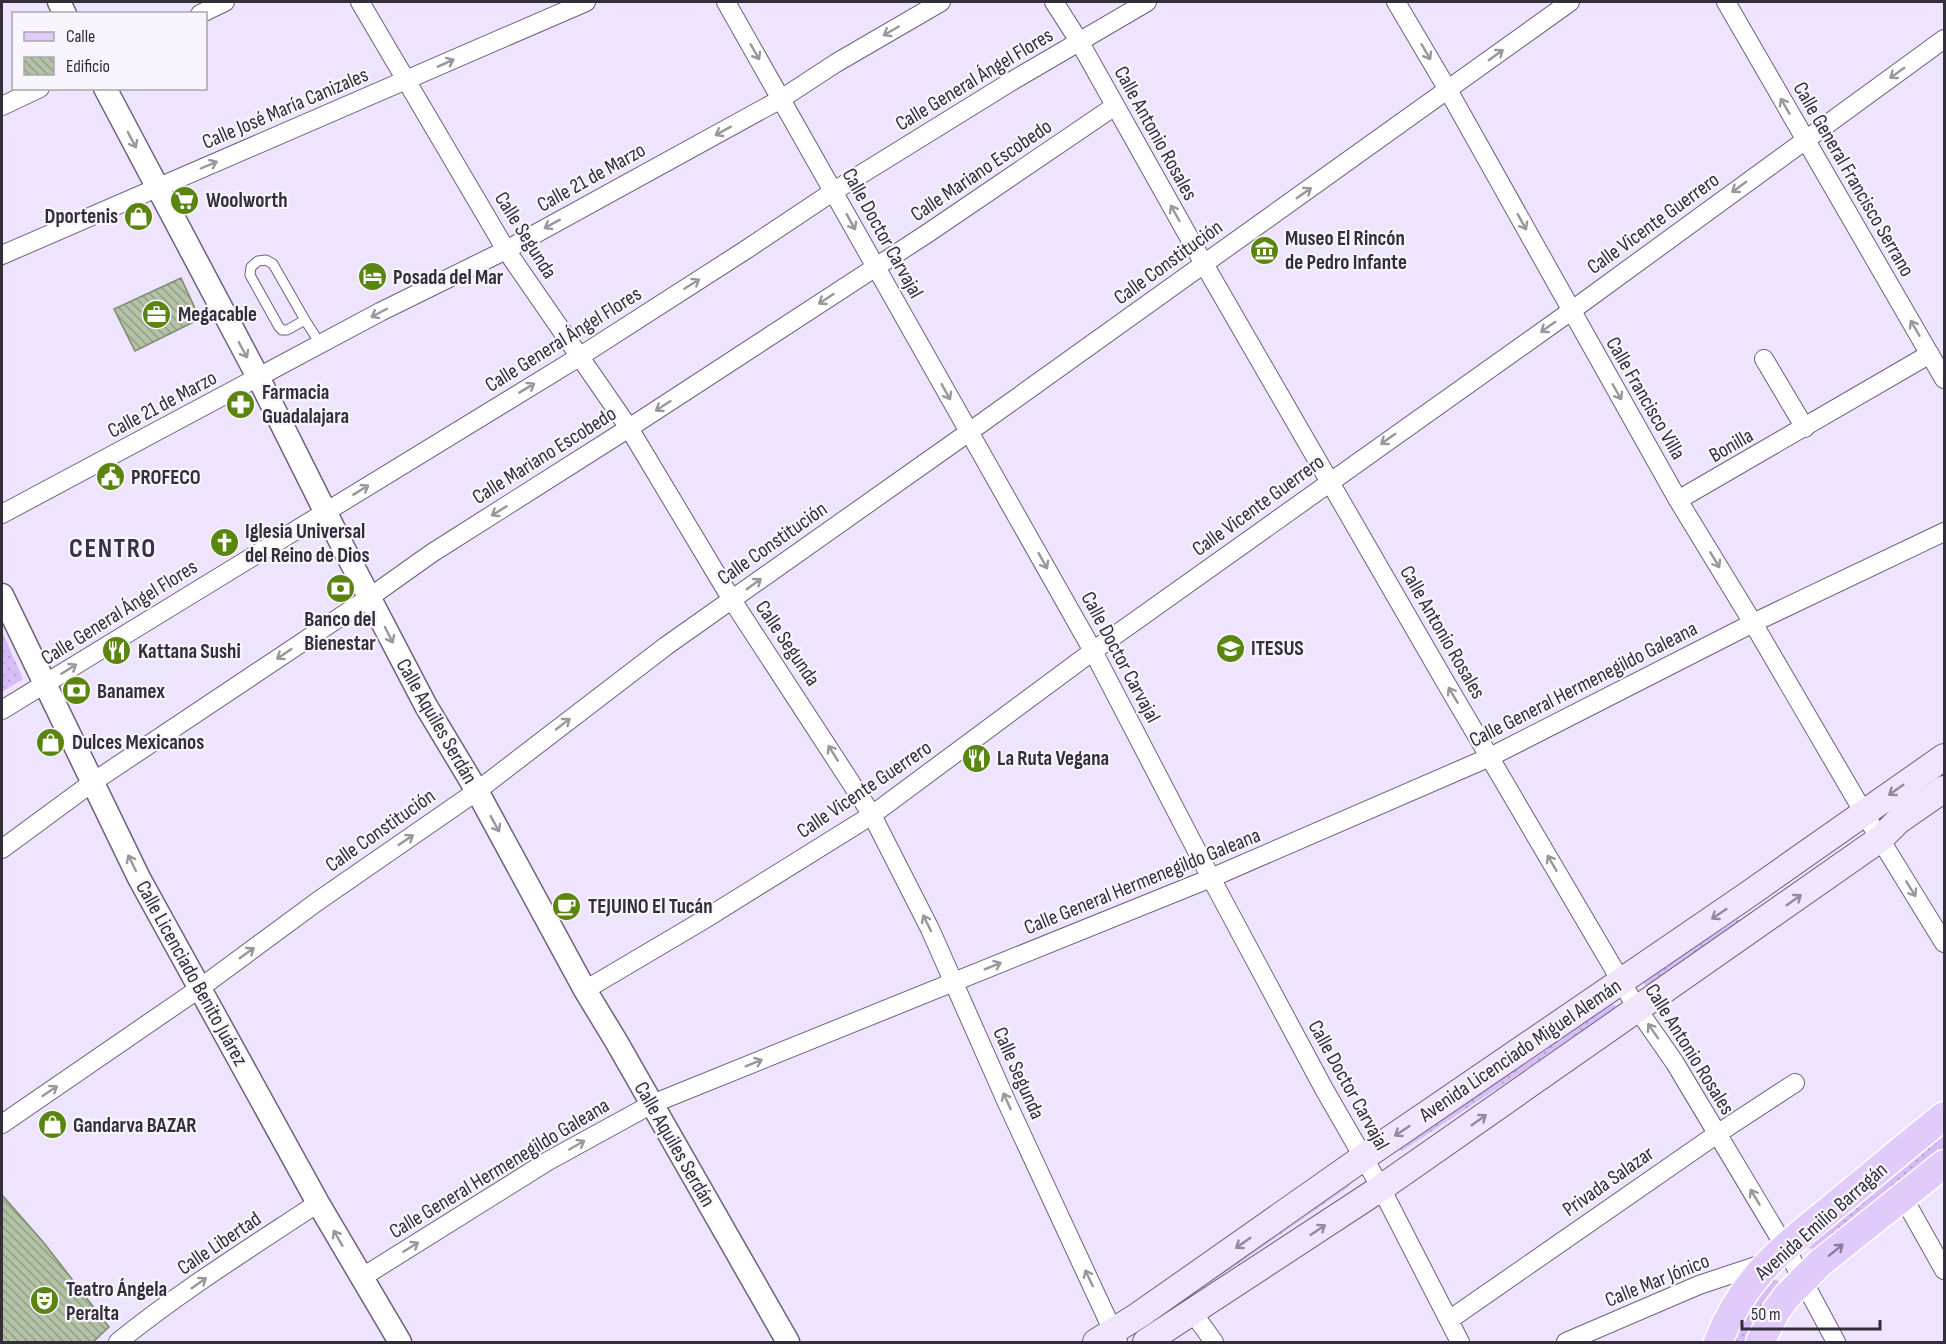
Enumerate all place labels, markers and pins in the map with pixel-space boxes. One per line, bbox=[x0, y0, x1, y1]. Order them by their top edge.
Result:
supermarket icon: Woolworth bbox=[169, 184, 201, 216]
place label: Woolworth bbox=[206, 188, 288, 213]
shop icon: Dportenis bbox=[123, 200, 155, 232]
place label: Dportenis bbox=[45, 204, 118, 229]
place label: Museo El Rincón de Pedro Infante bbox=[1285, 226, 1407, 275]
museum icon: Museo El Rincón de Pedro Infante bbox=[1248, 234, 1280, 266]
hotel icon: Posada del Mar bbox=[356, 261, 388, 293]
place label: Posada del Mar bbox=[393, 265, 504, 290]
office icon: Megacable bbox=[141, 298, 173, 330]
place label: Megacable bbox=[178, 302, 257, 327]
place label: Farmacia Guadalajara bbox=[262, 380, 349, 429]
pharmacy icon: Farmacia Guadalajara bbox=[225, 388, 257, 420]
public building icon: PROFECO bbox=[94, 461, 126, 493]
place label: PROFECO bbox=[131, 465, 201, 490]
place label: Iglesia Universal del Reino de Dios bbox=[245, 519, 370, 568]
church icon: Iglesia Universal del Reino de Dios bbox=[208, 527, 240, 559]
bank icon: Banco del Bienestar bbox=[324, 572, 356, 604]
place label: Banco del Bienestar bbox=[304, 607, 376, 656]
school or university icon: ITESUS bbox=[1214, 632, 1246, 664]
restaurant icon: Kattana Sushi bbox=[101, 635, 133, 667]
place label: ITESUS bbox=[1251, 636, 1304, 661]
place label: Kattana Sushi bbox=[138, 639, 241, 664]
bank icon: Banamex bbox=[60, 675, 92, 707]
place label: Banamex bbox=[97, 679, 165, 704]
shop icon: Dulces Mexicanos bbox=[35, 726, 67, 758]
place label: Dulces Mexicanos bbox=[72, 730, 204, 755]
restaurant icon: La Ruta Vegana bbox=[960, 742, 992, 774]
place label: La Ruta Vegana bbox=[997, 746, 1109, 771]
cafe icon: TEJUINO El Tucán bbox=[551, 890, 583, 922]
place label: TEJUINO El Tucán bbox=[588, 894, 712, 919]
shop icon: Gandarva BAZAR bbox=[36, 1109, 68, 1141]
place label: Gandarva BAZAR bbox=[73, 1113, 197, 1138]
place label: Teatro Ángela Peralta bbox=[66, 1277, 167, 1326]
theatre icon: Teatro Ángela Peralta bbox=[29, 1285, 61, 1317]

